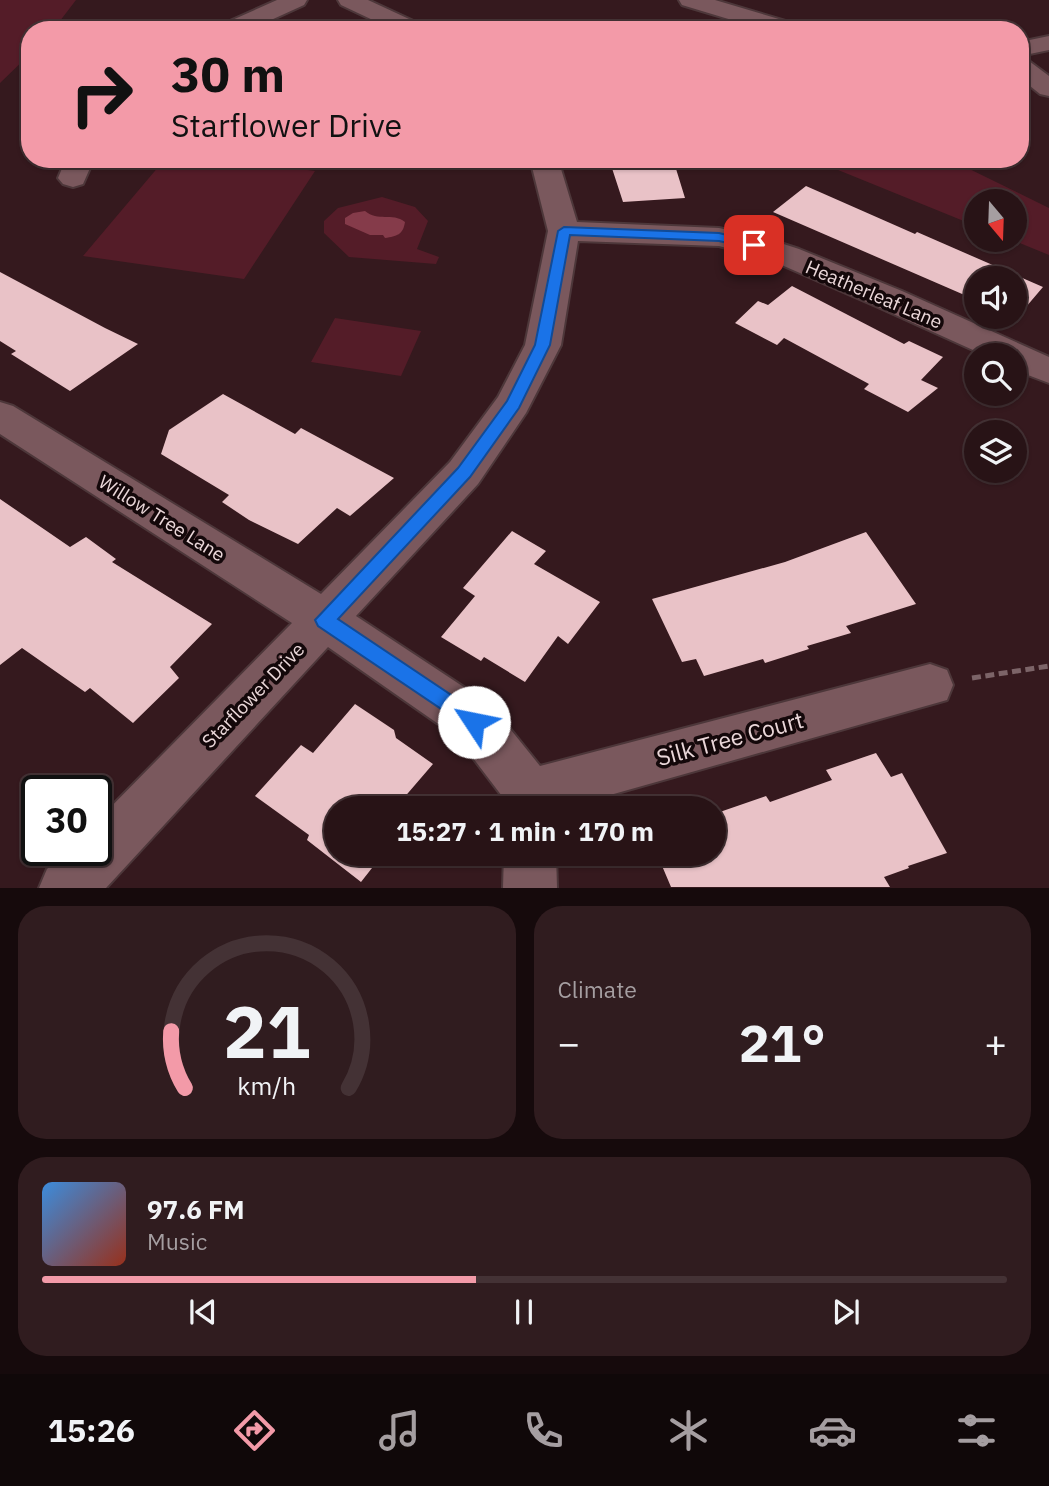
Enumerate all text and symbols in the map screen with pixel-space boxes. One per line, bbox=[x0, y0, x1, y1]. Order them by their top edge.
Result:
text: 30 m bbox=[171, 42, 285, 105]
icon: right bbox=[56, 49, 147, 140]
text: Starflower Drive bbox=[171, 104, 402, 146]
north arrow bbox=[964, 189, 1027, 252]
map controls bbox=[964, 189, 1027, 483]
pin bbox=[724, 215, 784, 275]
icon: arrive bbox=[735, 226, 773, 264]
street label: Heatherleaf Lane bbox=[802, 254, 946, 334]
button: sound bbox=[964, 266, 1027, 329]
button: search bbox=[964, 343, 1027, 406]
button: layers bbox=[964, 420, 1027, 483]
street label: Willow Tree Lane bbox=[94, 469, 230, 567]
street label: Starflower Drive bbox=[197, 637, 309, 753]
position arrow bbox=[437, 685, 511, 759]
street label: Silk Tree Court bbox=[653, 704, 806, 772]
speed limit sign: 30 bbox=[21, 775, 112, 866]
text: 15:27 · 1 min · 170 m bbox=[396, 814, 654, 848]
text: Climate bbox=[558, 974, 637, 1004]
text: 21 bbox=[223, 984, 310, 1079]
text: 21° bbox=[739, 1009, 826, 1076]
text: − bbox=[558, 1018, 580, 1067]
text: + bbox=[984, 1018, 1007, 1067]
text: km/h bbox=[237, 1069, 296, 1102]
text: 97.6 FM bbox=[147, 1192, 245, 1226]
text: Music bbox=[147, 1226, 207, 1256]
icon: previous bbox=[184, 1293, 222, 1331]
icon: pause bbox=[505, 1293, 543, 1331]
icon: next bbox=[827, 1293, 865, 1331]
icon: directions bbox=[230, 1406, 279, 1455]
icon: music bbox=[375, 1406, 424, 1455]
icon: phone bbox=[519, 1406, 568, 1455]
icon: climate bbox=[664, 1406, 713, 1455]
icon: car bbox=[808, 1406, 857, 1455]
icon: filters bbox=[952, 1406, 1001, 1455]
text: 15:26 bbox=[48, 1409, 135, 1451]

